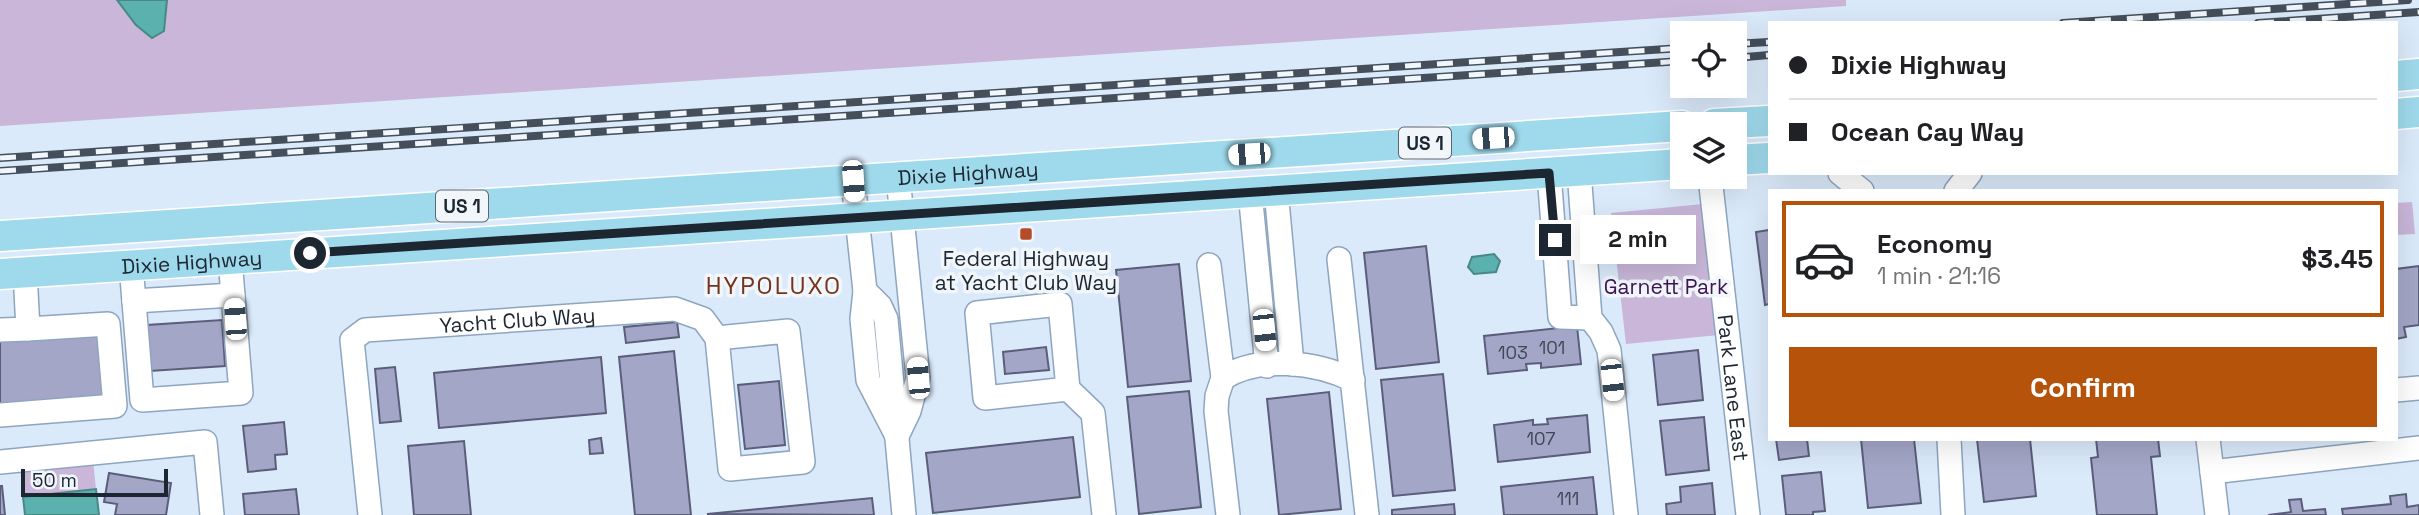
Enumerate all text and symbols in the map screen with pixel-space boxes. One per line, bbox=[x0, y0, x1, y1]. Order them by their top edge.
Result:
map controls bbox=[1670, 21, 1747, 189]
button: locate bbox=[1670, 21, 1747, 98]
text: Dixie Highway bbox=[1831, 48, 2007, 82]
button: layers bbox=[1670, 112, 1747, 189]
text: Ocean Cay Way bbox=[1831, 115, 2024, 149]
car bbox=[1472, 126, 1515, 150]
road number: US 1 bbox=[1399, 127, 1451, 158]
car bbox=[1228, 142, 1271, 166]
street label: Dixie Highway bbox=[897, 155, 1039, 191]
car bbox=[842, 159, 865, 203]
road number: US 1 bbox=[436, 190, 488, 222]
callout: 2 min bbox=[1580, 216, 1695, 264]
route end bbox=[1539, 224, 1571, 256]
text: 2 min bbox=[1608, 224, 1668, 254]
marker: Federal Highway at Yacht Club Way bbox=[1018, 226, 1034, 242]
text: Economy bbox=[1877, 227, 1993, 261]
icon: car bbox=[1793, 228, 1856, 291]
route start bbox=[294, 237, 326, 269]
text: $3.45 bbox=[2302, 242, 2373, 276]
street label: Dixie Highway bbox=[120, 243, 263, 280]
place label: Federal Highway at Yacht Club Way bbox=[935, 245, 1117, 296]
text: 1 min · 21:16 bbox=[1877, 261, 2001, 291]
district label: HYPOLUXO bbox=[706, 270, 842, 301]
park label: Garnett Park bbox=[1604, 273, 1728, 300]
car bbox=[224, 297, 247, 341]
street label: Yacht Club Way bbox=[438, 301, 596, 338]
car bbox=[1252, 308, 1277, 352]
street label: Park Lane East bbox=[1712, 313, 1755, 463]
house number: 101 bbox=[1539, 336, 1565, 359]
house number: 103 bbox=[1498, 341, 1528, 364]
button: Confirm bbox=[1789, 347, 2377, 427]
car bbox=[906, 356, 931, 400]
car bbox=[1600, 358, 1625, 402]
house number: 107 bbox=[1527, 427, 1555, 450]
scale bar bbox=[21, 466, 168, 498]
text: 50 m bbox=[32, 468, 77, 493]
house number: 111 bbox=[1557, 487, 1579, 510]

